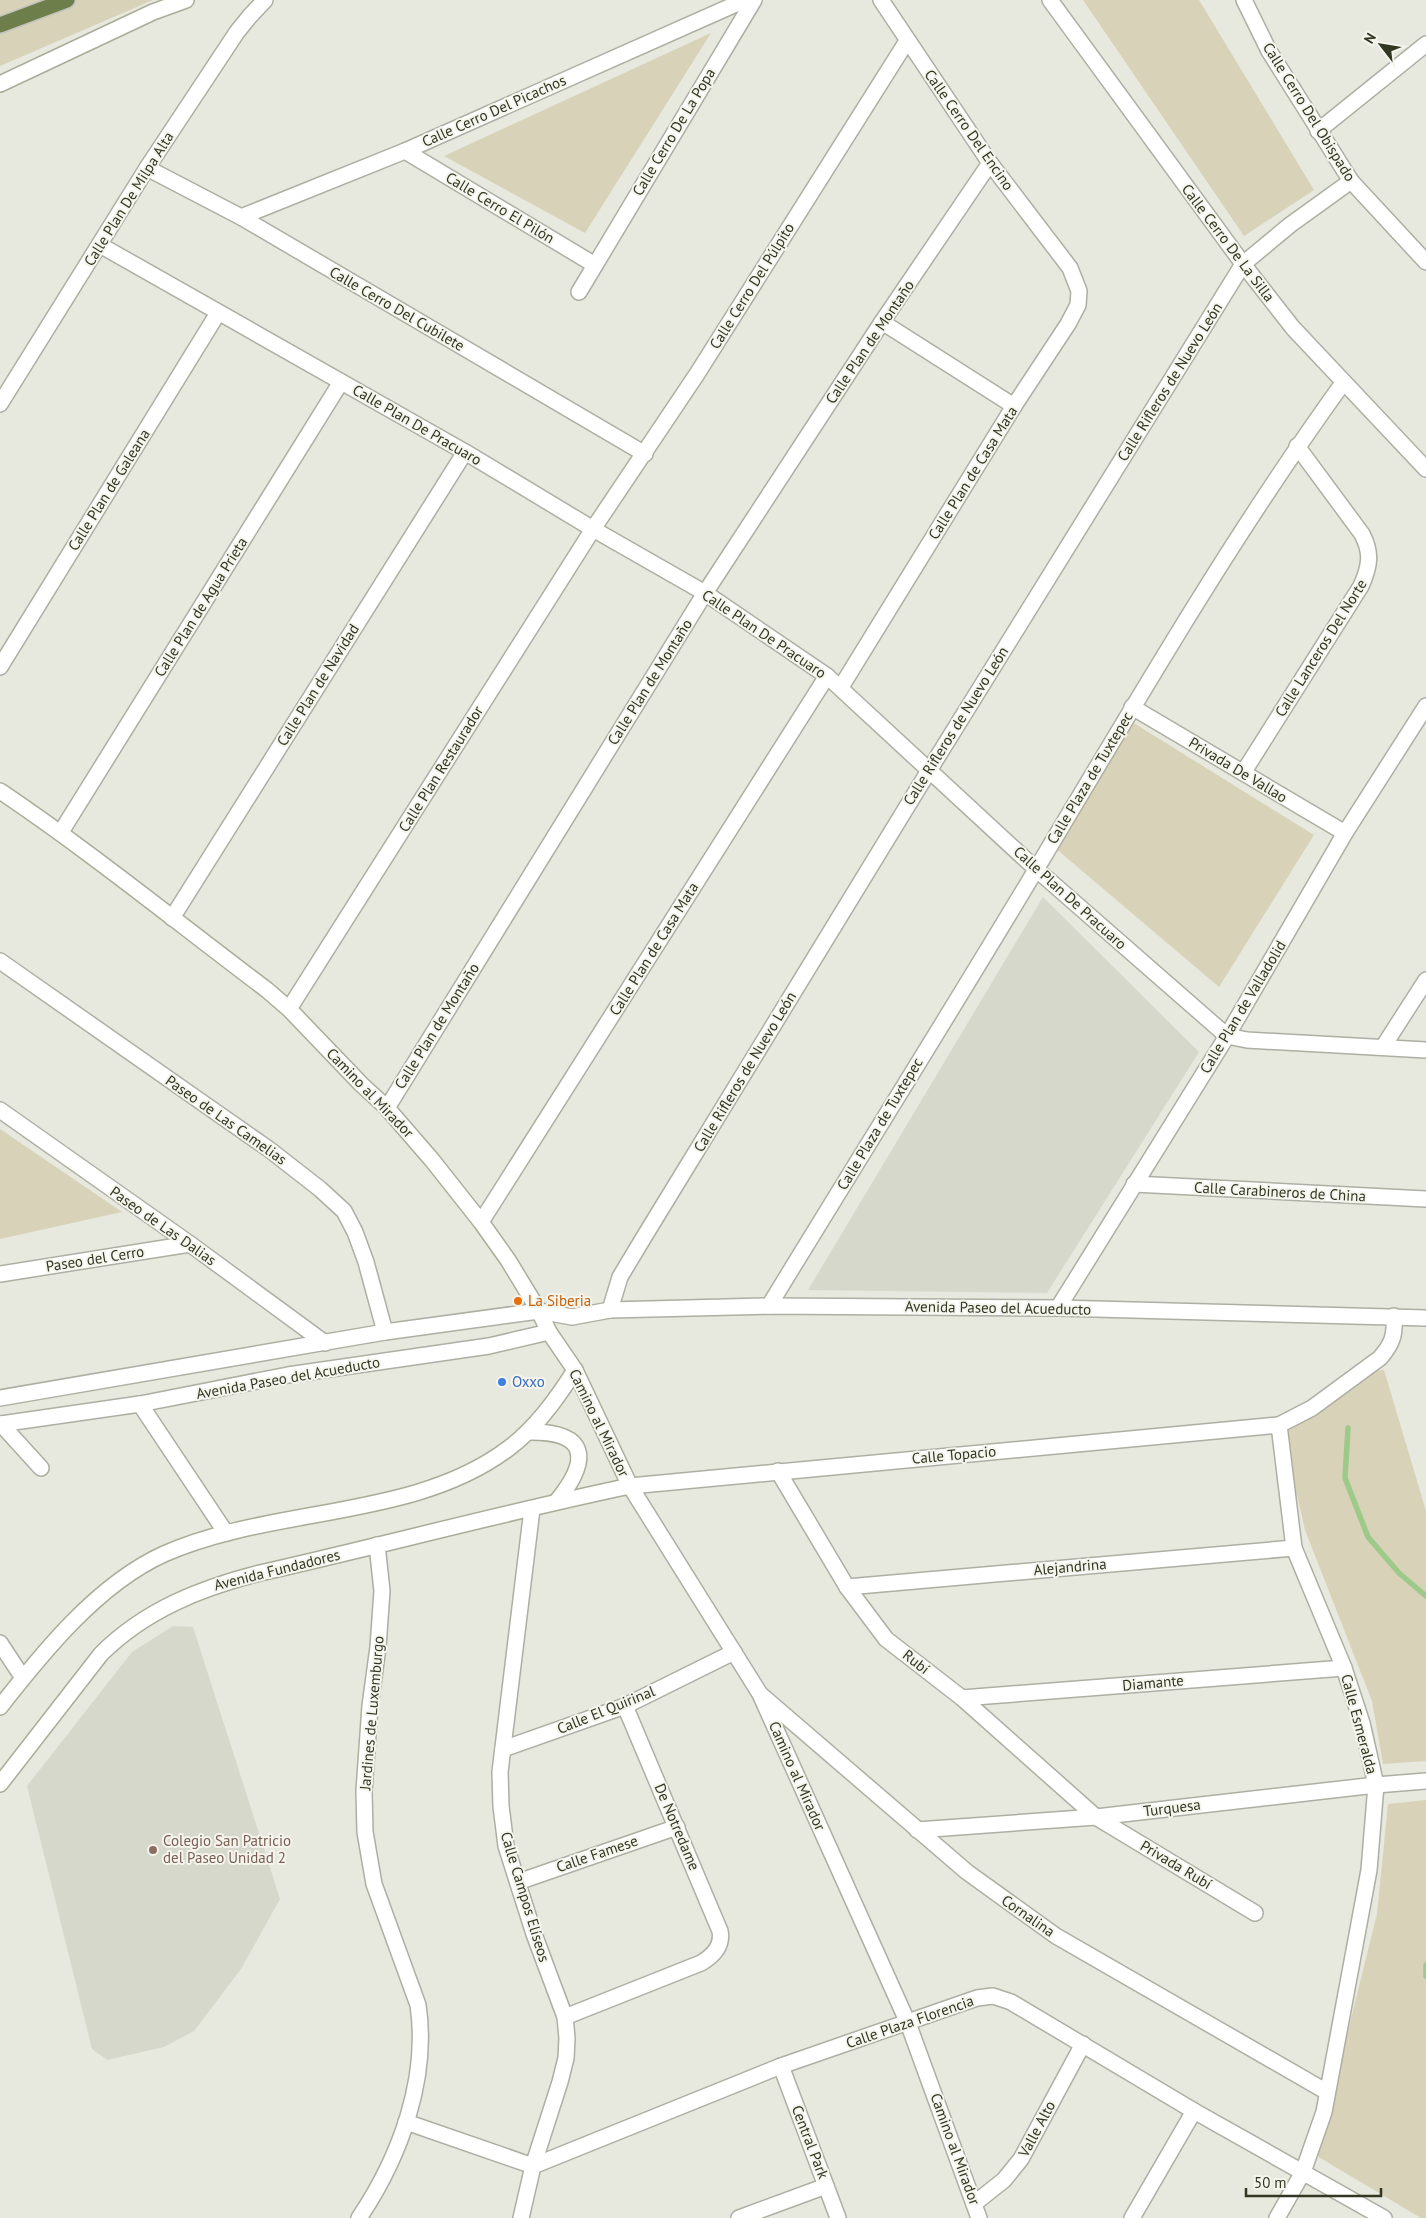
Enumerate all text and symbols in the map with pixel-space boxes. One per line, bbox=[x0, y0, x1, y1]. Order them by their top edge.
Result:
north arrow bbox=[1356, 20, 1406, 70]
text: N bbox=[1360, 30, 1380, 47]
street label: Calle Cerro Del Obispado bbox=[1259, 39, 1360, 185]
street label: Calle Cerro De La Popa bbox=[628, 64, 719, 199]
street label: Calle Cerro Del Encino bbox=[921, 66, 1018, 194]
street label: Calle Cerro Del Picachos bbox=[419, 70, 569, 151]
street label: Calle Plan De Milpa Alta bbox=[79, 128, 178, 269]
street label: Calle Cerro El Pilón bbox=[442, 168, 558, 248]
street label: Calle Cerro De La Silla bbox=[1178, 180, 1279, 305]
street label: Calle Cerro Del Púlpito bbox=[705, 219, 798, 352]
street label: Calle Cerro Del Cubilete bbox=[326, 262, 468, 355]
street label: Calle Plan de Montaño bbox=[821, 276, 918, 407]
street label: Calle Rifleros de Nuevo León bbox=[1113, 299, 1226, 465]
street label: Calle Plan De Pracuaro bbox=[349, 380, 485, 469]
street label: Calle Plan de Casa Mata bbox=[924, 403, 1021, 543]
street label: Calle Plan de Galeana bbox=[63, 425, 154, 554]
street label: Calle Plan de Agua Prieta bbox=[150, 533, 251, 680]
street label: Calle Lanceros Del Norte bbox=[1270, 575, 1371, 720]
street label: Calle Plan De Pracuaro bbox=[699, 585, 830, 682]
street label: Calle Plan de Montaño bbox=[603, 615, 696, 748]
street label: Calle Plan de Navidad bbox=[272, 620, 363, 749]
street label: Calle Rifleros de Nuevo León bbox=[899, 643, 1012, 809]
street label: Calle Plan Restaurador bbox=[394, 702, 487, 835]
street label: Calle Plaza de Tuxtepec bbox=[1043, 708, 1137, 847]
street label: Privada De Vallao bbox=[1186, 733, 1291, 806]
street label: Calle Plan De Pracuaro bbox=[1010, 842, 1131, 953]
street label: Calle Plan de Casa Mata bbox=[605, 879, 702, 1019]
street label: Calle Plan de Valladolid bbox=[1195, 937, 1290, 1077]
street label: Calle Plan de Montaño bbox=[390, 959, 483, 1092]
street label: Calle Rifleros de Nuevo León bbox=[689, 988, 800, 1155]
street label: Camino al Mirador bbox=[323, 1044, 418, 1142]
street label: Calle Plaza de Tuxtepec bbox=[833, 1054, 927, 1193]
street label: Paseo de Las Camelias bbox=[162, 1071, 291, 1169]
street label: Calle Carabineros de China bbox=[1194, 1178, 1366, 1205]
street label: Paseo de Las Dalias bbox=[106, 1182, 220, 1269]
street label: Paseo del Cerro bbox=[44, 1241, 145, 1276]
place label: La Siberia bbox=[528, 1291, 591, 1310]
marker: La Siberia bbox=[512, 1295, 524, 1307]
street label: Avenida Paseo del Acueducto bbox=[905, 1296, 1091, 1319]
street label: Avenida Paseo del Acueducto bbox=[195, 1352, 381, 1403]
street label: Camino al Mirador bbox=[565, 1366, 634, 1480]
place label: Oxxo bbox=[512, 1372, 545, 1391]
marker: Oxxo bbox=[496, 1376, 508, 1388]
street label: Calle Topacio bbox=[911, 1441, 997, 1468]
street label: Avenida Fundadores bbox=[212, 1545, 342, 1594]
street label: Alejandrina bbox=[1033, 1554, 1107, 1579]
street label: Jardines de Luxemburgo bbox=[355, 1635, 388, 1792]
street label: Rubí bbox=[899, 1645, 934, 1678]
street label: Diamante bbox=[1121, 1670, 1184, 1695]
street label: Calle Esmeralda bbox=[1337, 1672, 1382, 1776]
street label: Calle El Quirinal bbox=[554, 1681, 658, 1738]
street label: Camino al Mirador bbox=[765, 1718, 830, 1833]
street label: De Notredame bbox=[651, 1780, 704, 1873]
street label: Turquesa bbox=[1142, 1795, 1202, 1820]
street label: Calle Campos Elíseos bbox=[497, 1829, 554, 1964]
place label: Colegio San Patricio del Paseo Unidad 2 bbox=[163, 1831, 291, 1867]
street label: Calle Famese bbox=[554, 1831, 640, 1876]
street label: Privada Rubí bbox=[1137, 1836, 1216, 1893]
marker: Colegio San Patricio del Paseo Unidad 2 bbox=[147, 1844, 159, 1856]
street label: Cornalina bbox=[998, 1890, 1059, 1941]
street label: Calle Plaza Florencia bbox=[843, 1991, 976, 2052]
street label: Camino al Mirador bbox=[926, 2090, 985, 2207]
street label: Valle Alto bbox=[1013, 2097, 1059, 2161]
street label: Central Park bbox=[788, 2102, 834, 2182]
scale bar bbox=[1246, 2166, 1381, 2198]
text: 50 m bbox=[1254, 2173, 1287, 2192]

